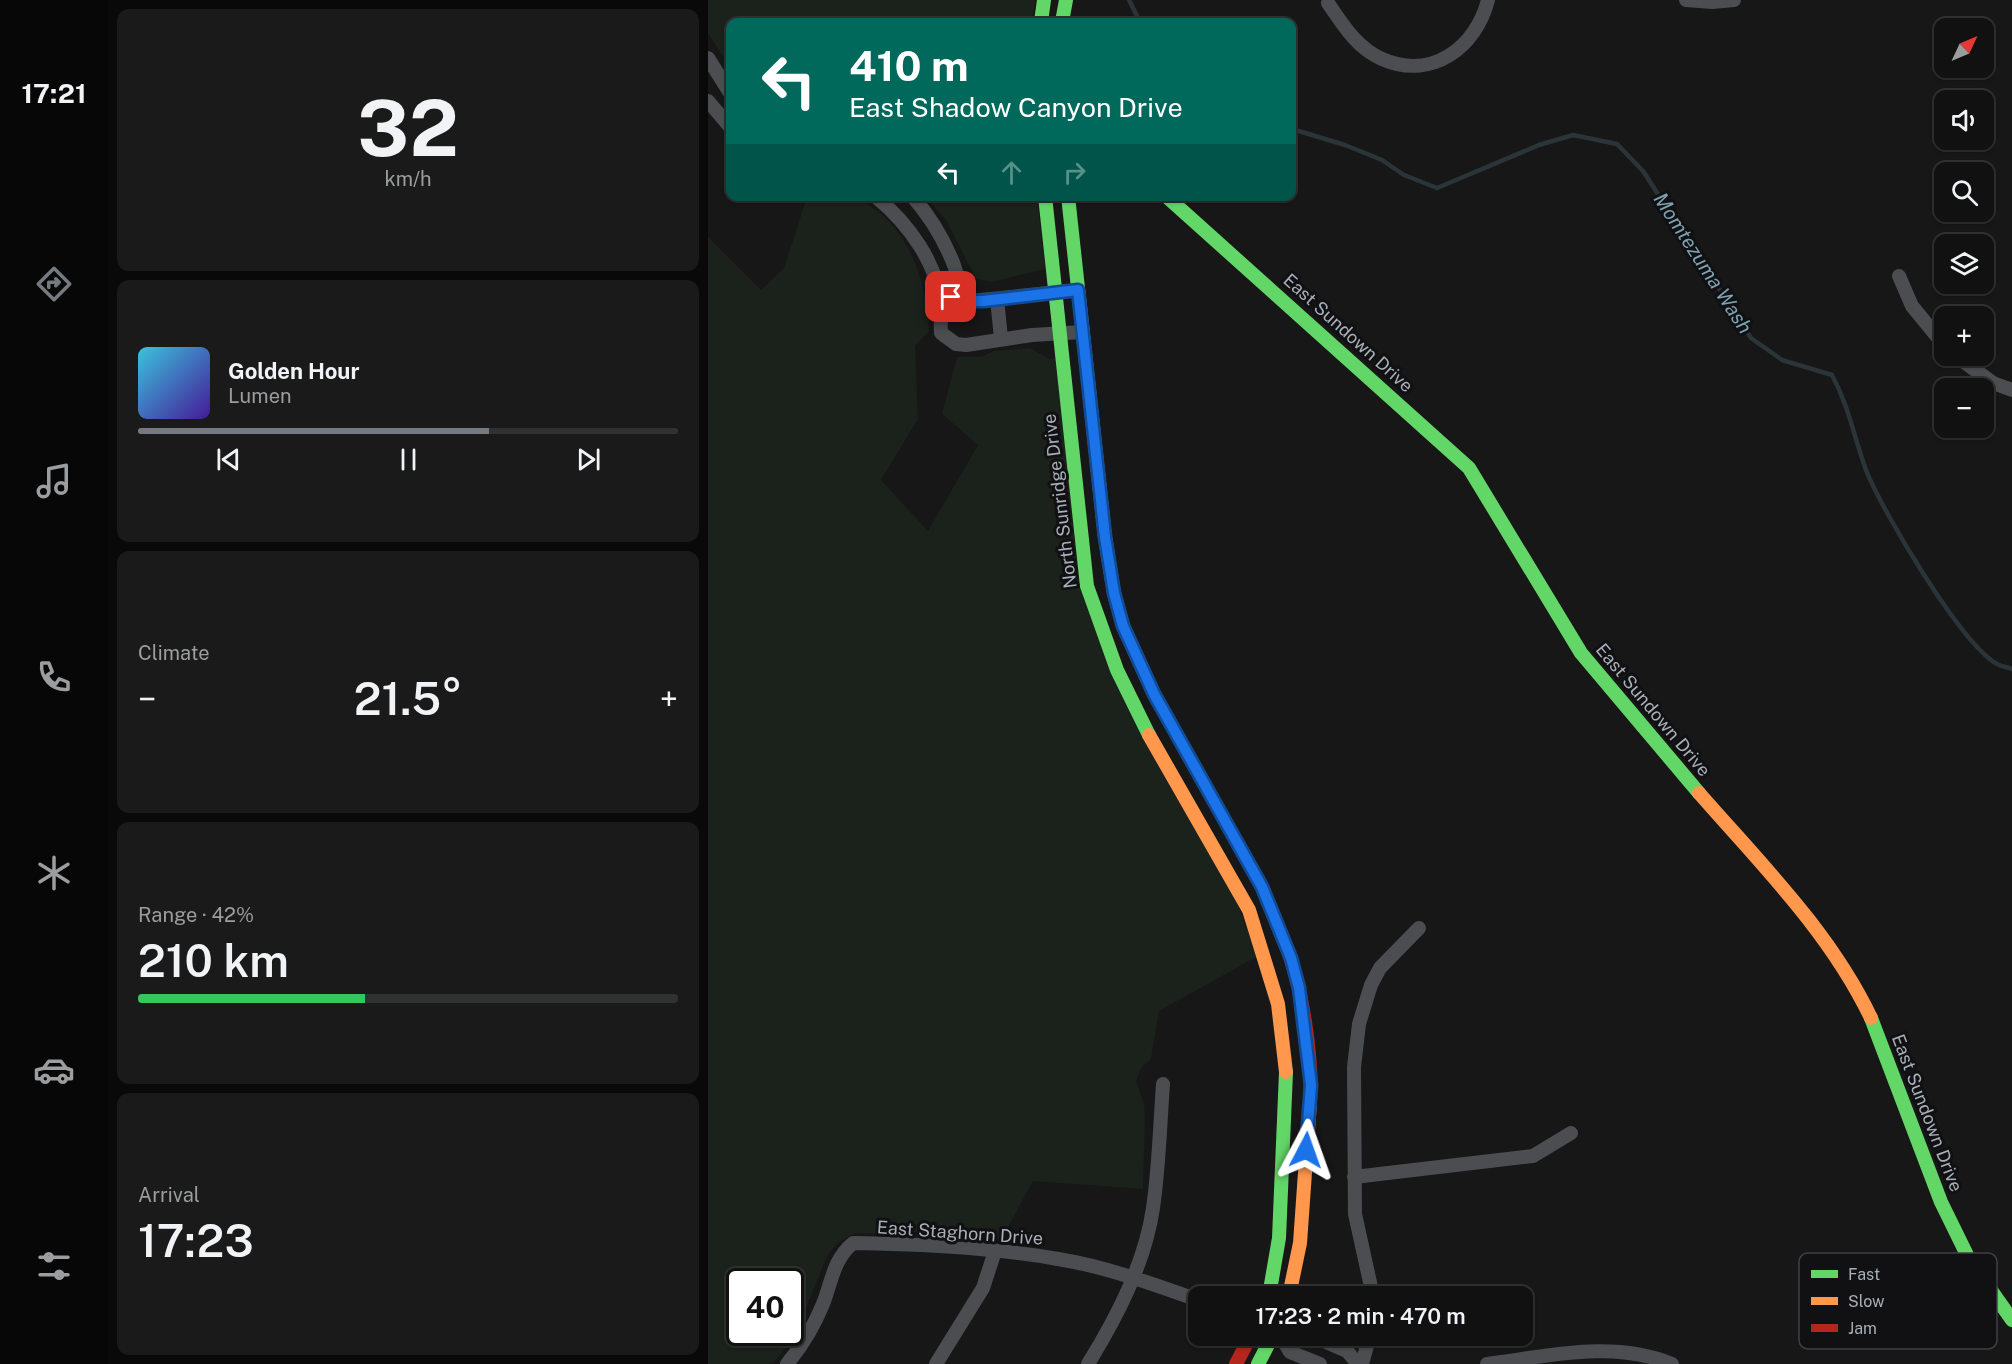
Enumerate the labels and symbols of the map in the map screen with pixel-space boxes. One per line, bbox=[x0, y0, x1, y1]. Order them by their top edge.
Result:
north arrow bbox=[1934, 18, 1994, 78]
water label: Momtezuma Wash bbox=[1649, 188, 1757, 338]
street label: East Sundown Drive bbox=[1279, 269, 1417, 396]
pin bbox=[925, 271, 976, 322]
street label: North Sunridge Drive bbox=[1038, 413, 1081, 590]
street label: East Sundown Drive bbox=[1592, 639, 1715, 780]
street label: East Sundown Drive bbox=[1888, 1031, 1967, 1194]
position arrow bbox=[1274, 1118, 1338, 1182]
street label: East Staghorn Drive bbox=[876, 1216, 1044, 1249]
legend bbox=[1799, 1253, 1997, 1349]
text: Fast bbox=[1848, 1265, 1880, 1284]
speed limit sign: 40 bbox=[726, 1268, 804, 1346]
text: Slow bbox=[1848, 1292, 1885, 1311]
text: Jam bbox=[1848, 1319, 1877, 1338]

